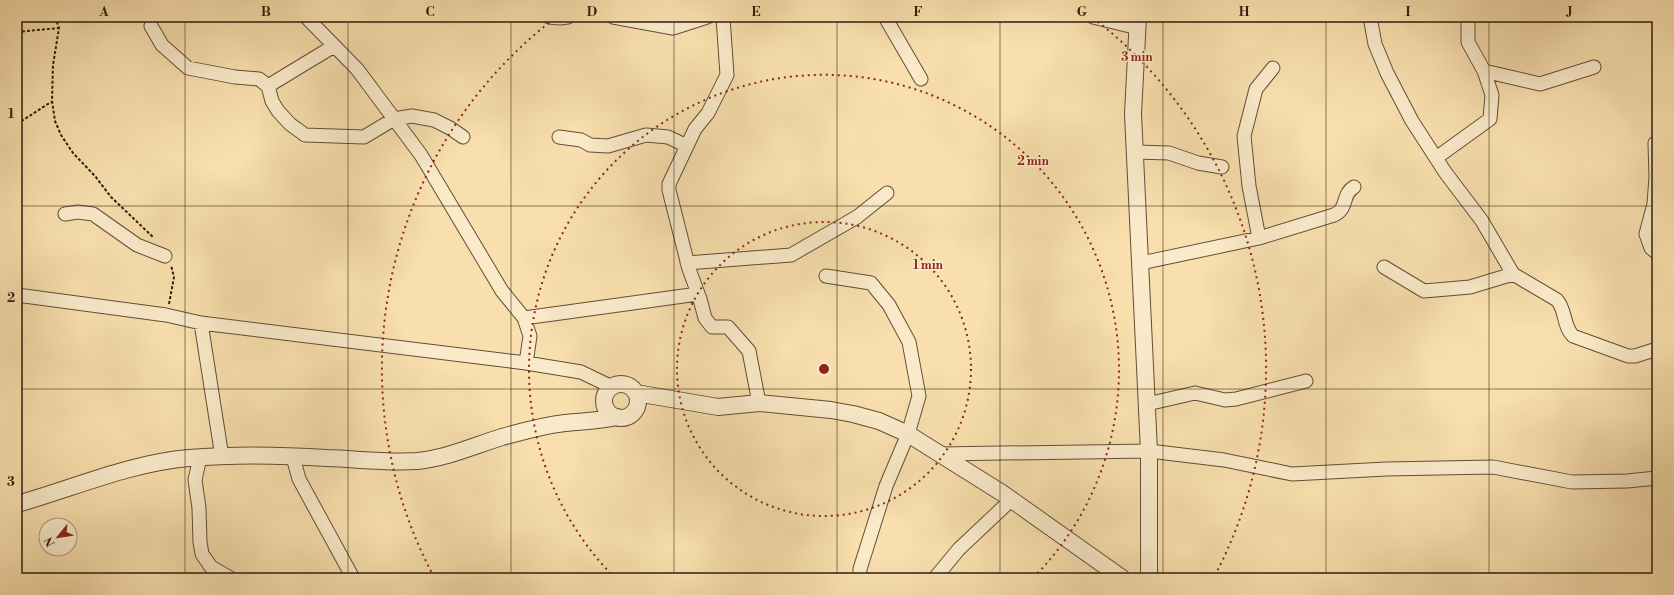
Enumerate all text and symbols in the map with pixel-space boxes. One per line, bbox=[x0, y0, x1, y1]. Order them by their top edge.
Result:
text: A bbox=[98, 4, 109, 20]
text: B bbox=[261, 4, 271, 20]
text: C bbox=[425, 4, 435, 20]
text: D bbox=[587, 4, 597, 20]
text: E bbox=[751, 4, 761, 20]
text: F bbox=[913, 4, 923, 20]
text: G bbox=[1077, 4, 1088, 20]
text: H bbox=[1239, 4, 1250, 20]
text: I bbox=[1405, 4, 1411, 20]
text: J bbox=[1565, 4, 1573, 20]
text: 3 min bbox=[1121, 50, 1153, 65]
text: 1 bbox=[8, 106, 15, 122]
text: 2 min bbox=[1017, 154, 1049, 169]
text: 1 min bbox=[913, 258, 944, 273]
text: 2 bbox=[7, 290, 15, 306]
centre of rings bbox=[817, 362, 831, 376]
text: 3 bbox=[7, 474, 15, 490]
north arrow bbox=[38, 517, 78, 557]
text: N bbox=[42, 534, 58, 549]

